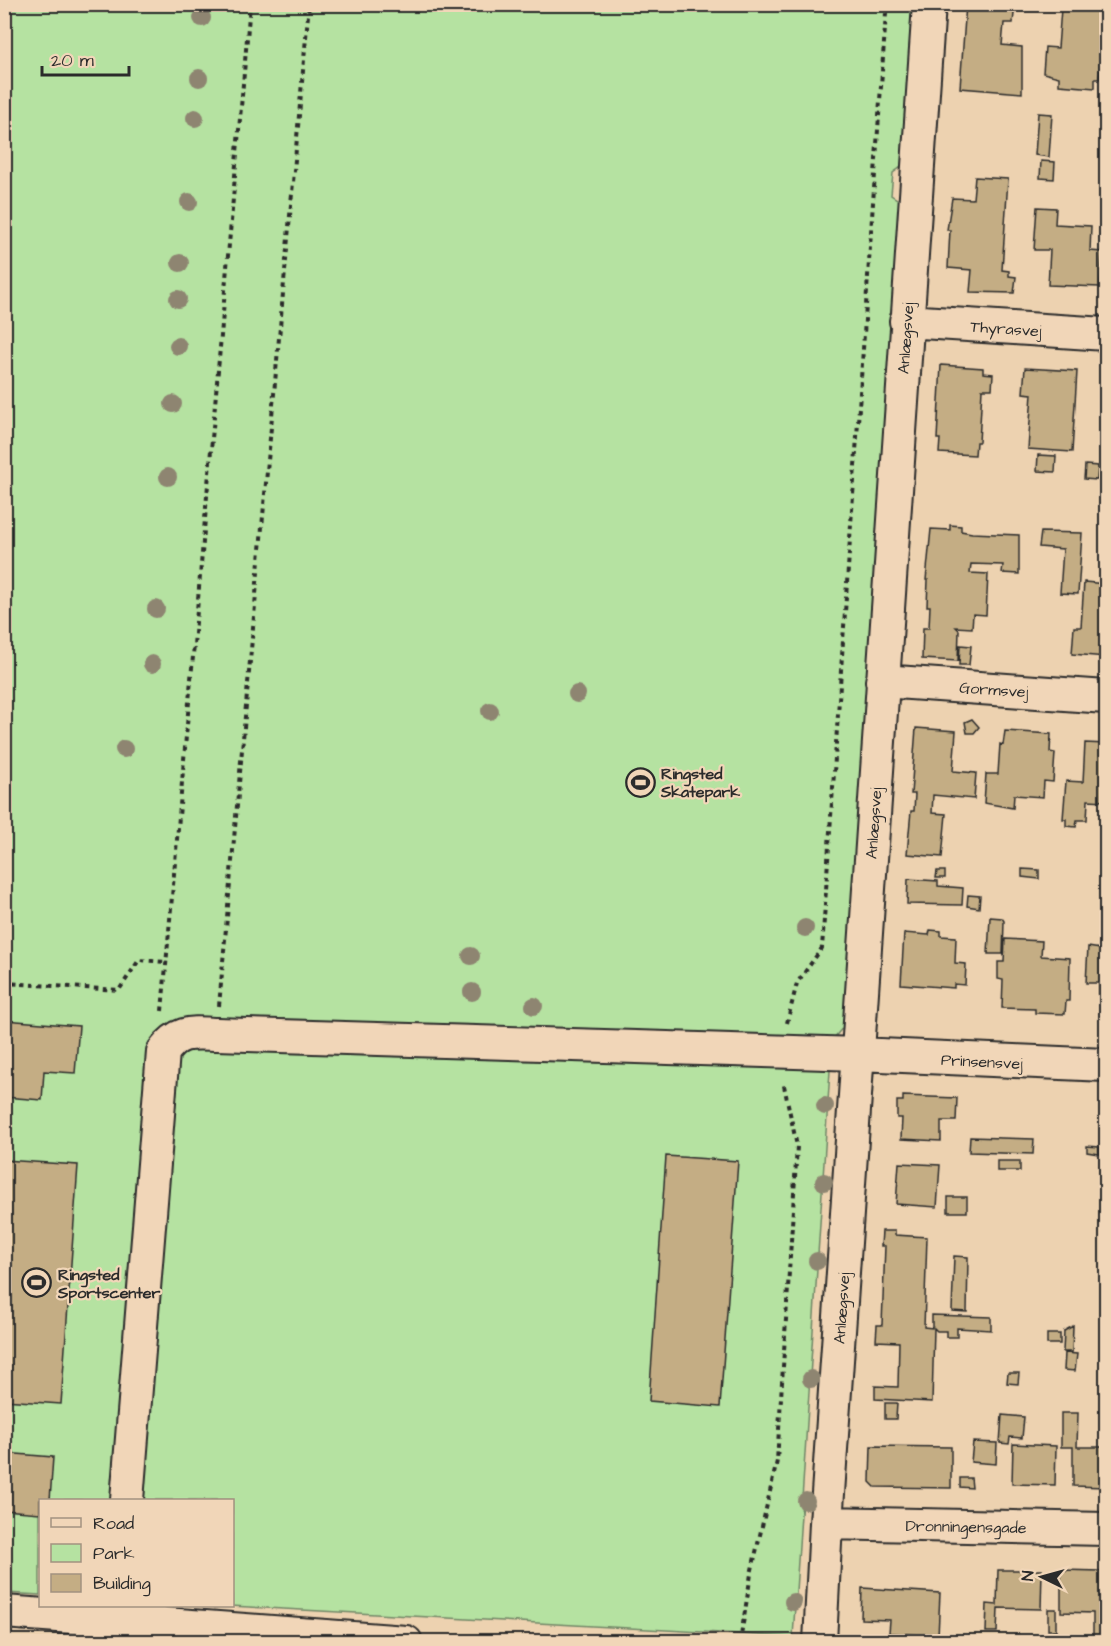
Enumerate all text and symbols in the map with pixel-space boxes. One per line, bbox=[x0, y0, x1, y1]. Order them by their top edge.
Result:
scale bar bbox=[42, 39, 129, 77]
text: 20 m bbox=[51, 48, 94, 73]
street label: Anlægsvej bbox=[893, 301, 920, 375]
street label: Thyrasvej bbox=[969, 316, 1043, 343]
street label: Gormsvej bbox=[959, 677, 1029, 703]
place label: Ringsted Skatepark bbox=[660, 763, 740, 803]
sports icon: Ringsted Skatepark bbox=[624, 766, 656, 798]
street label: Anlægsvej bbox=[861, 786, 888, 860]
street label: Prinsensvej bbox=[940, 1049, 1024, 1075]
place label: Ringsted Sportscenter bbox=[57, 1264, 160, 1304]
sports icon: Ringsted Sportscenter bbox=[21, 1267, 53, 1299]
street label: Anlægsvej bbox=[829, 1271, 856, 1345]
legend bbox=[39, 1499, 234, 1607]
text: Road bbox=[93, 1511, 134, 1536]
street label: Dronningensgade bbox=[905, 1515, 1027, 1540]
text: Park bbox=[93, 1541, 135, 1566]
north arrow bbox=[1012, 1547, 1072, 1607]
text: N bbox=[1017, 1570, 1039, 1582]
text: Building bbox=[93, 1571, 151, 1597]

